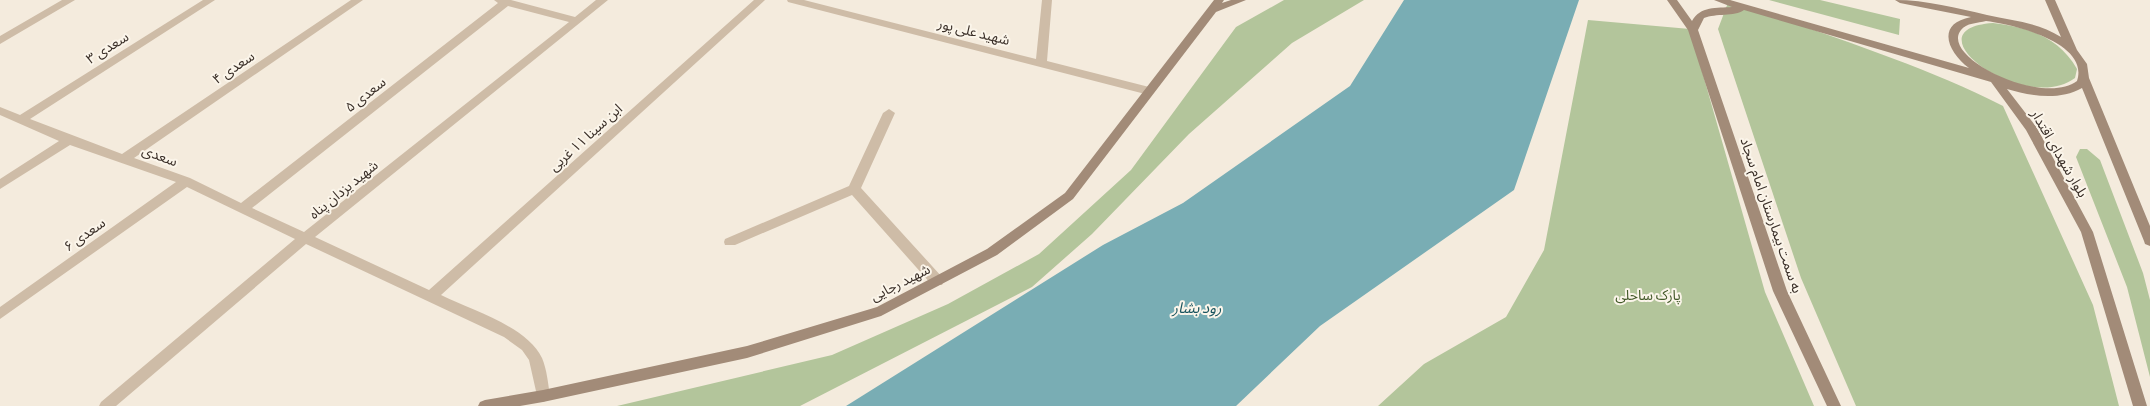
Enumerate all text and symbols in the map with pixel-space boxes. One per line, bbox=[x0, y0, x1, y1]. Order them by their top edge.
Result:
street label: شهید علی پور bbox=[935, 14, 1012, 50]
street label: سعدی ۳ bbox=[83, 27, 132, 68]
street label: سعدی ۴ bbox=[209, 47, 258, 88]
street label: سعدی ۵ bbox=[341, 73, 389, 116]
street label: ابن سینا ۱۱ غربی bbox=[545, 100, 626, 175]
street label: بلوار شهدای اقتدار bbox=[2027, 105, 2092, 201]
street label: به سمت بیمارستان امام سجاد bbox=[1734, 135, 1807, 296]
street label: سعدی bbox=[140, 141, 180, 170]
street label: شهید یزدان پناه bbox=[305, 156, 382, 224]
street label: سعدی ۶ bbox=[60, 214, 109, 255]
street label: شهید رجایی bbox=[867, 260, 933, 305]
park label: پارک ساحلی bbox=[1615, 286, 1681, 305]
water label: رود بشار bbox=[1172, 298, 1222, 317]

